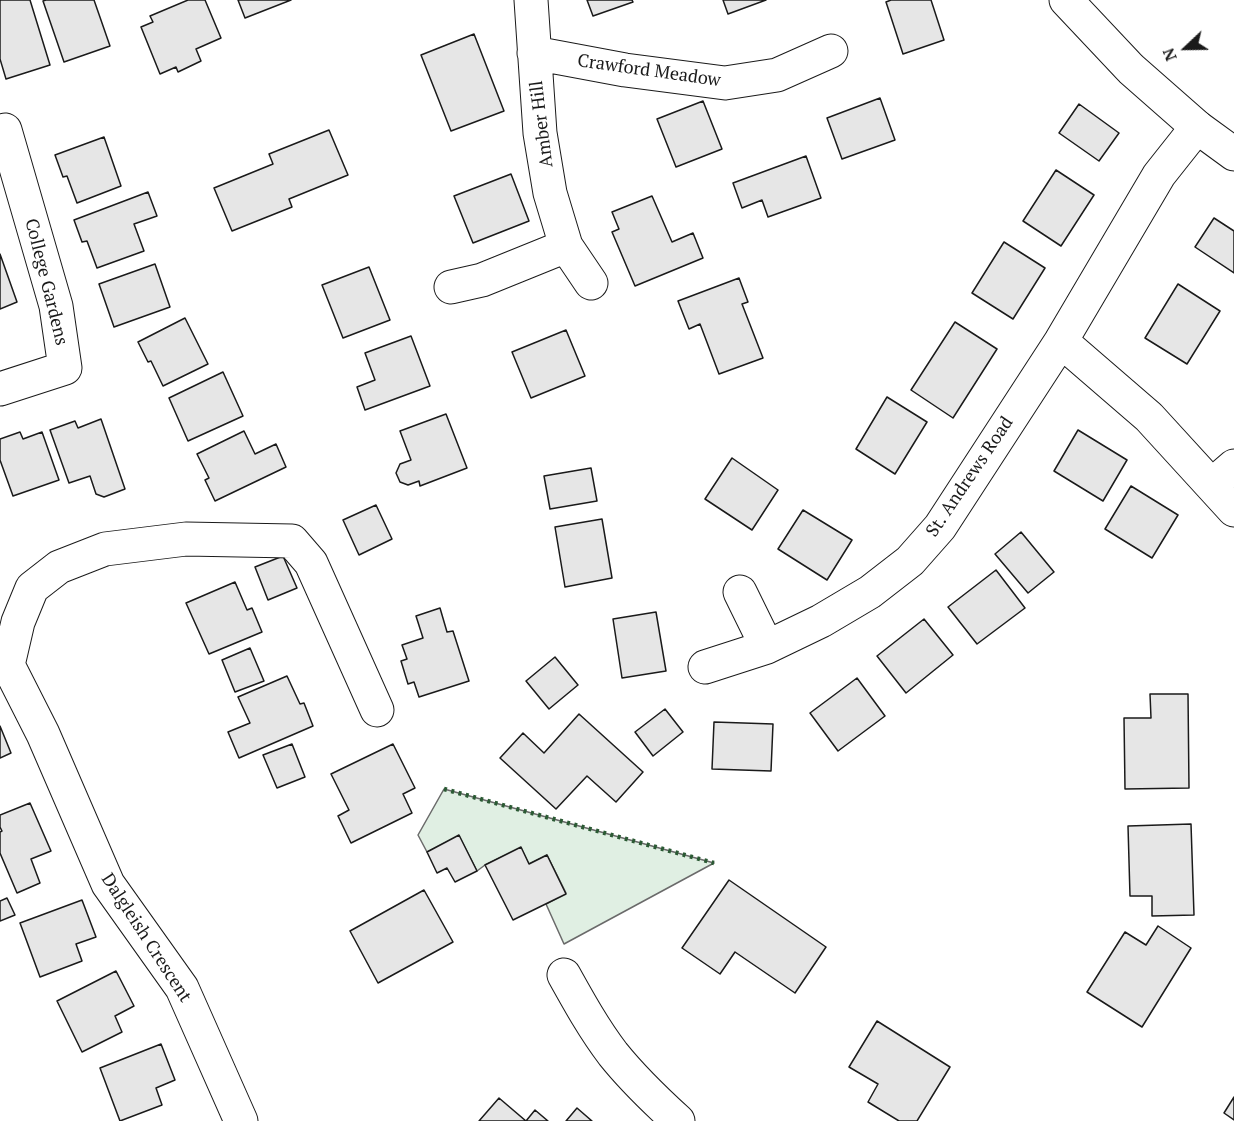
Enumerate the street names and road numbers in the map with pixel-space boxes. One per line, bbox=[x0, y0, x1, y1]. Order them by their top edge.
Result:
street label: Crawford Meadow bbox=[576, 50, 722, 92]
street label: Amber Hill bbox=[526, 79, 558, 169]
street label: College Gardens bbox=[20, 216, 72, 348]
street label: St. Andrews Road bbox=[922, 413, 1018, 541]
street label: Dalgleish Crescent bbox=[96, 870, 196, 1006]

